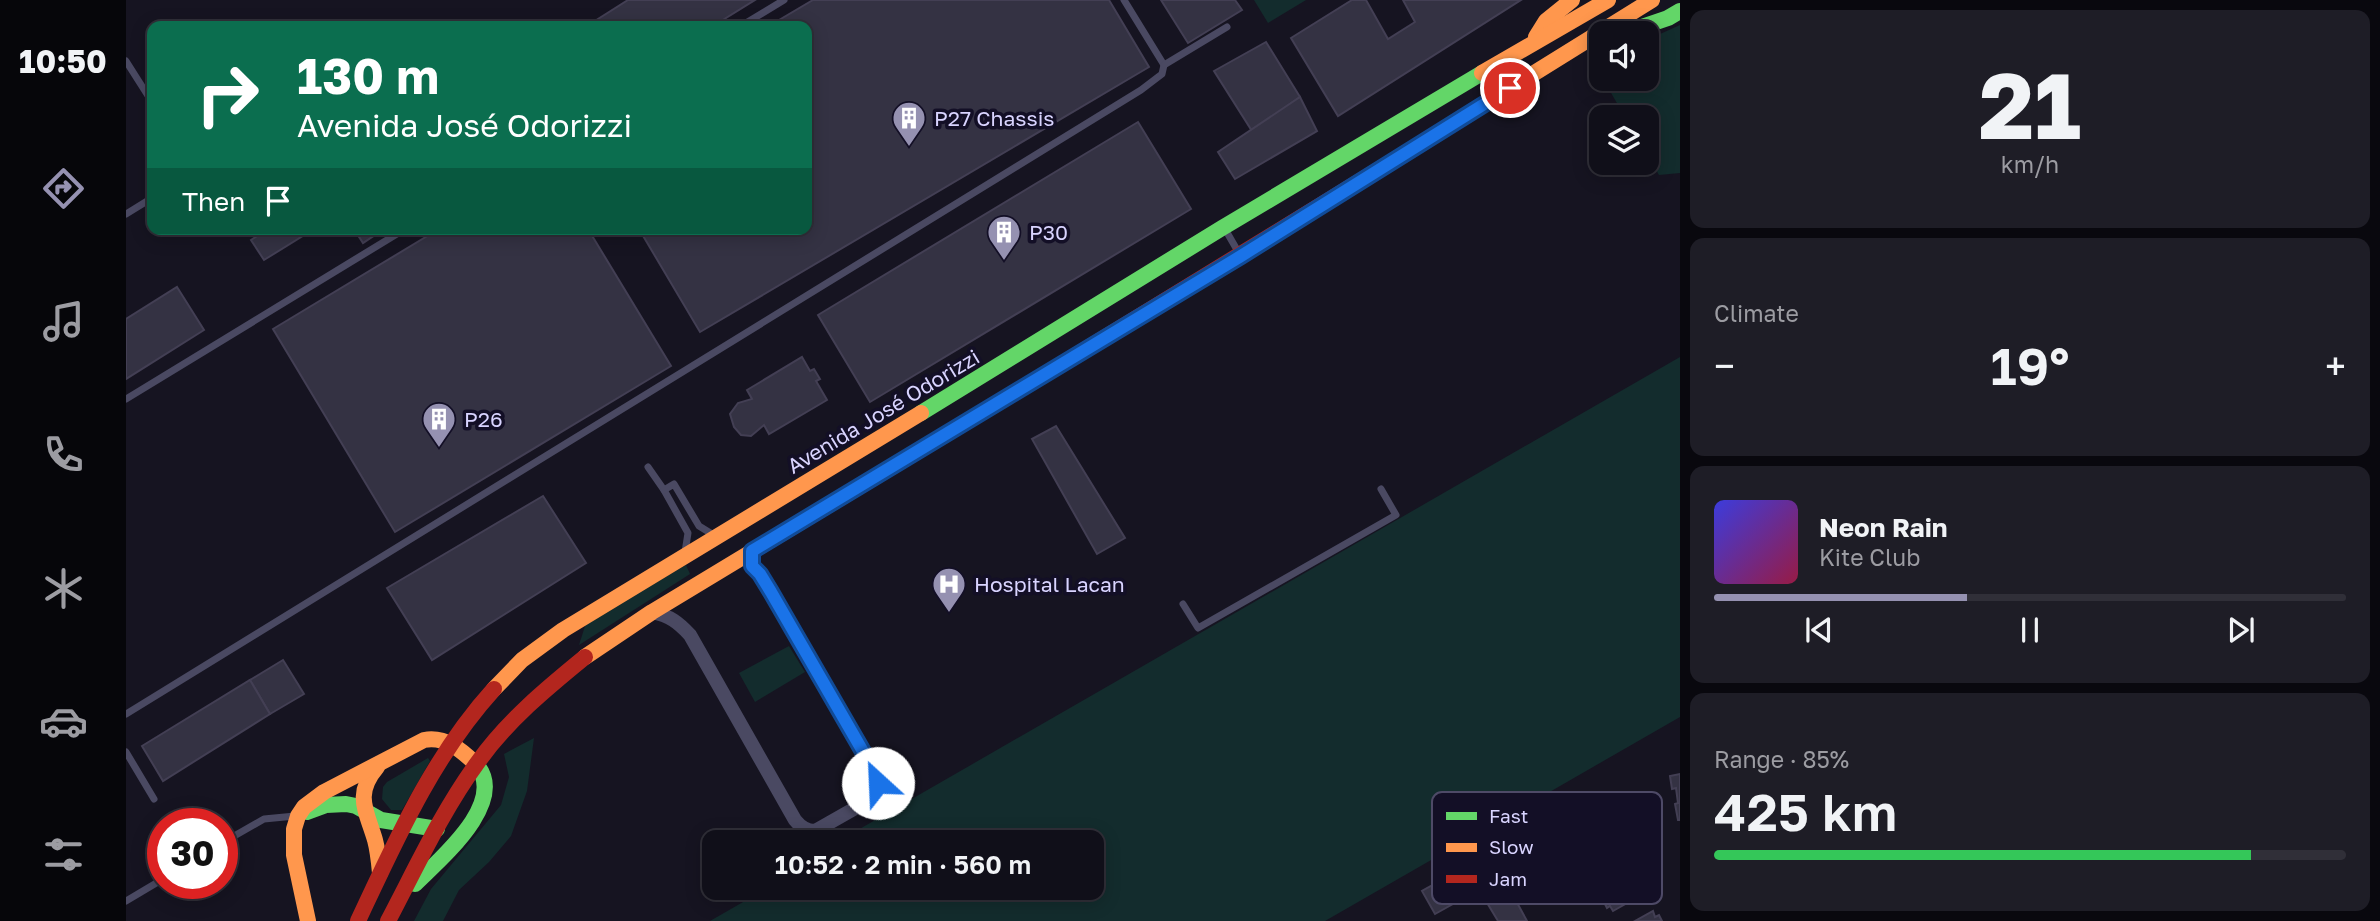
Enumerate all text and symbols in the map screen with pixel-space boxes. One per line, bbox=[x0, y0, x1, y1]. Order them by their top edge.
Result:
map controls bbox=[1589, 21, 1659, 175]
button: sound bbox=[1589, 21, 1659, 91]
text: 10:50 bbox=[19, 42, 107, 80]
text: 130 m bbox=[297, 46, 439, 105]
icon: right bbox=[182, 49, 273, 140]
text: 21 bbox=[1979, 50, 2081, 159]
pin bbox=[1480, 58, 1540, 118]
icon: arrive bbox=[1491, 69, 1529, 107]
building icon: P27 Chassis bbox=[890, 99, 928, 148]
place label: P27 Chassis bbox=[934, 105, 1054, 131]
button: layers bbox=[1589, 105, 1659, 175]
text: Avenida José Odorizzi bbox=[297, 106, 632, 144]
text: km/h bbox=[2001, 150, 2059, 178]
icon: directions bbox=[39, 164, 88, 213]
icon: arrive bbox=[259, 182, 297, 220]
text: Then bbox=[182, 186, 245, 217]
building icon: P30 bbox=[985, 213, 1023, 262]
place label: P30 bbox=[1029, 219, 1068, 245]
icon: music bbox=[39, 297, 88, 346]
text: Climate bbox=[1714, 299, 1799, 327]
text: 19° bbox=[1991, 334, 2069, 396]
street label: Avenida José Odorizzi bbox=[782, 343, 984, 479]
text: − bbox=[1714, 343, 1735, 388]
text: + bbox=[2325, 343, 2346, 388]
building icon: P26 bbox=[420, 400, 458, 449]
place label: P26 bbox=[464, 406, 503, 432]
icon: phone bbox=[39, 430, 88, 479]
text: Neon Rain bbox=[1819, 512, 1948, 543]
text: Kite Club bbox=[1819, 543, 1920, 571]
icon: climate bbox=[39, 564, 88, 613]
hospital icon: Hospital Lacan bbox=[930, 565, 968, 614]
place label: Hospital Lacan bbox=[974, 571, 1125, 597]
icon: previous bbox=[1800, 611, 1838, 649]
icon: pause bbox=[2011, 611, 2049, 649]
icon: next bbox=[2222, 611, 2260, 649]
icon: car bbox=[39, 697, 88, 746]
text: Range · 85% bbox=[1714, 745, 1849, 773]
position arrow bbox=[841, 746, 915, 820]
text: 425 km bbox=[1714, 780, 1897, 842]
legend bbox=[1432, 792, 1662, 904]
text: Fast bbox=[1489, 804, 1528, 827]
speed limit sign: 30 bbox=[147, 808, 238, 899]
icon: filters bbox=[39, 830, 88, 879]
text: Slow bbox=[1489, 835, 1534, 858]
text: 10:52 · 2 min · 560 m bbox=[775, 849, 1031, 880]
text: Jam bbox=[1489, 867, 1527, 890]

